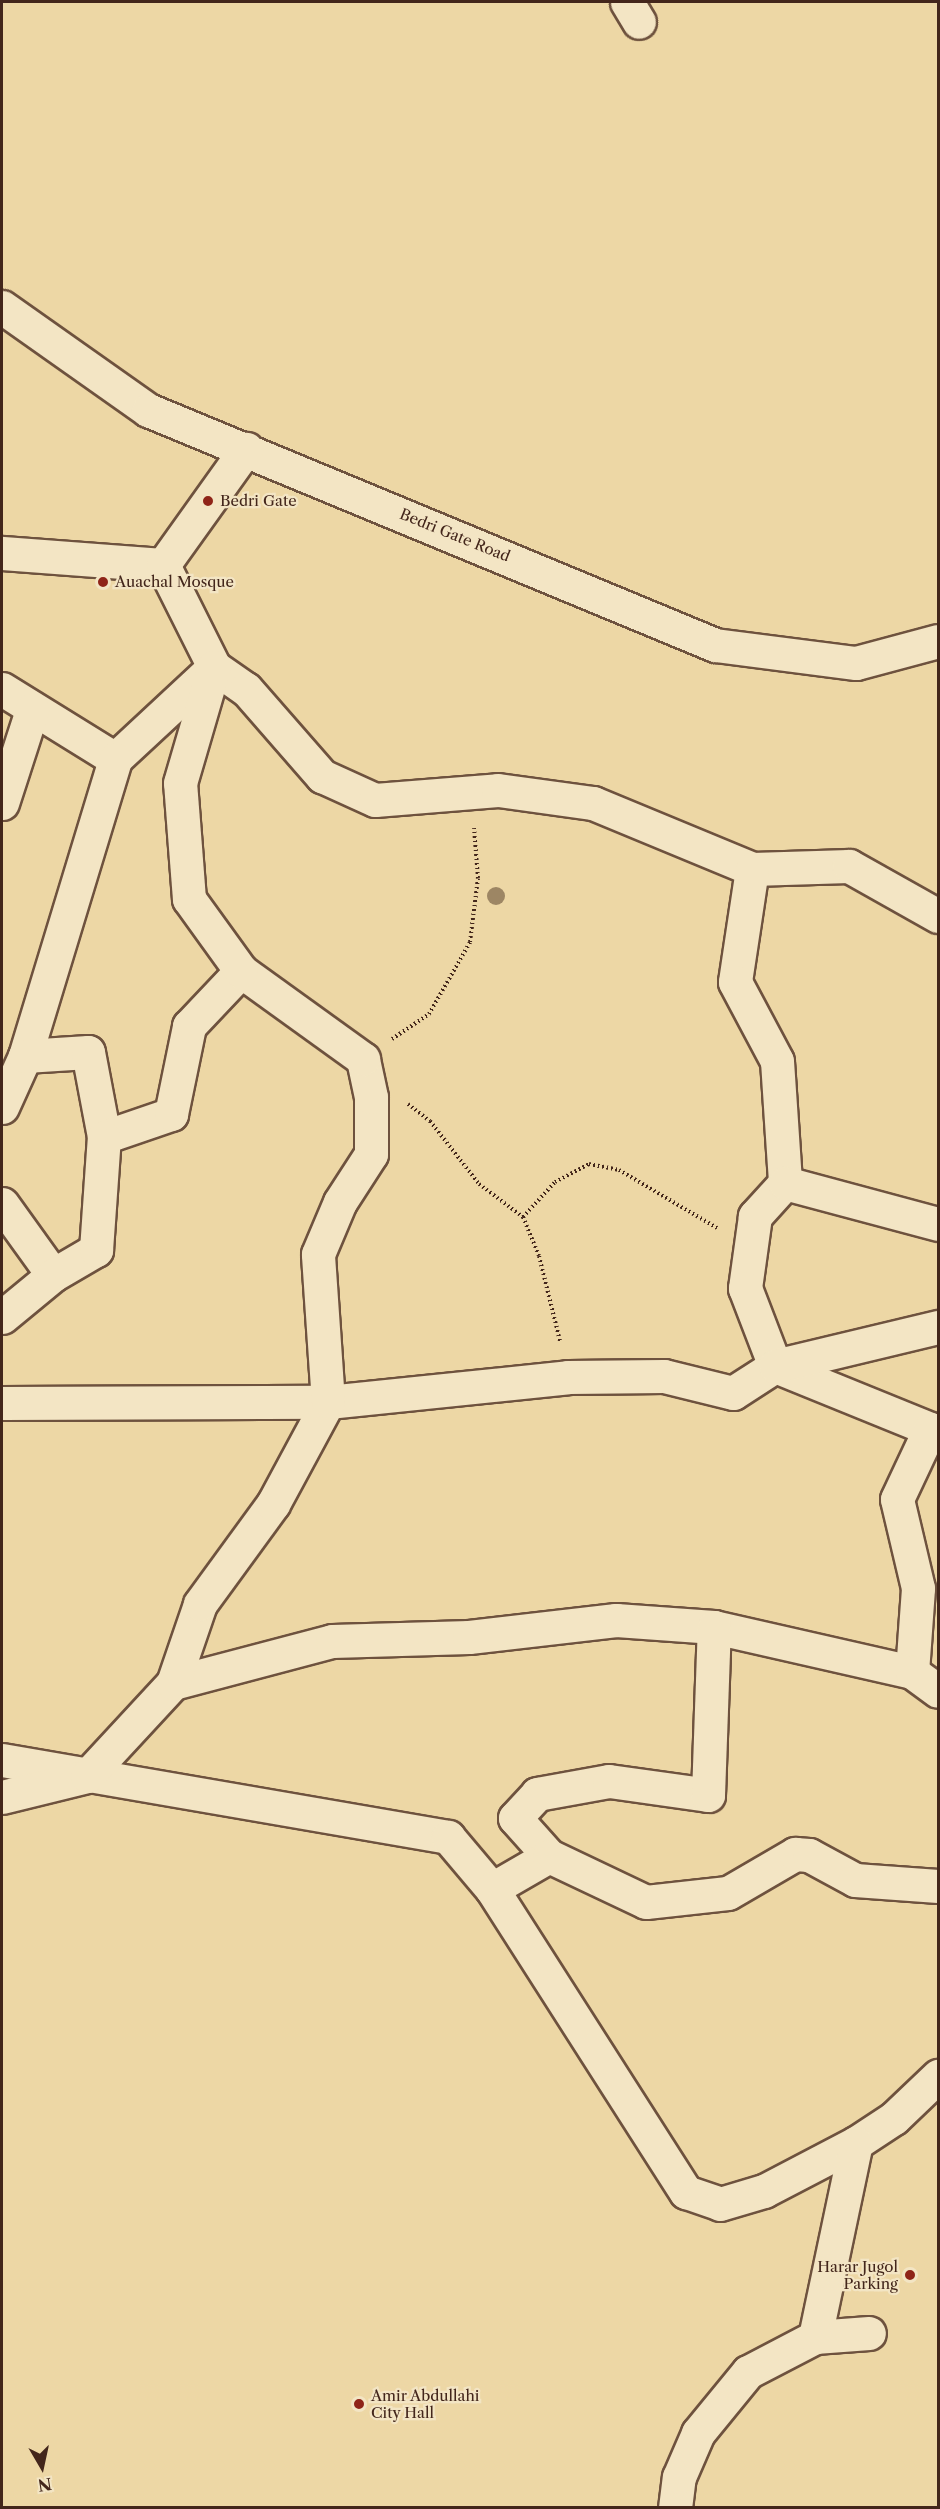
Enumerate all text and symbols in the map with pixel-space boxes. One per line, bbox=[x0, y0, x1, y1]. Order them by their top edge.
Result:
place label: Bedri Gate bbox=[220, 492, 297, 510]
marker: Bedri Gate bbox=[201, 494, 215, 508]
street label: Bedri Gate Road bbox=[397, 505, 513, 565]
place label: Auachal Mosque bbox=[115, 573, 234, 591]
marker: Auachal Mosque bbox=[96, 575, 110, 589]
place label: Harar Jugol Parking bbox=[817, 2257, 898, 2292]
marker: Harar Jugol Parking bbox=[903, 2268, 917, 2282]
place label: Amir Abdullahi City Hall bbox=[371, 2386, 480, 2421]
marker: Amir Abdullahi City Hall bbox=[352, 2397, 366, 2411]
north arrow bbox=[12, 2437, 72, 2497]
text: N bbox=[36, 2474, 53, 2496]

